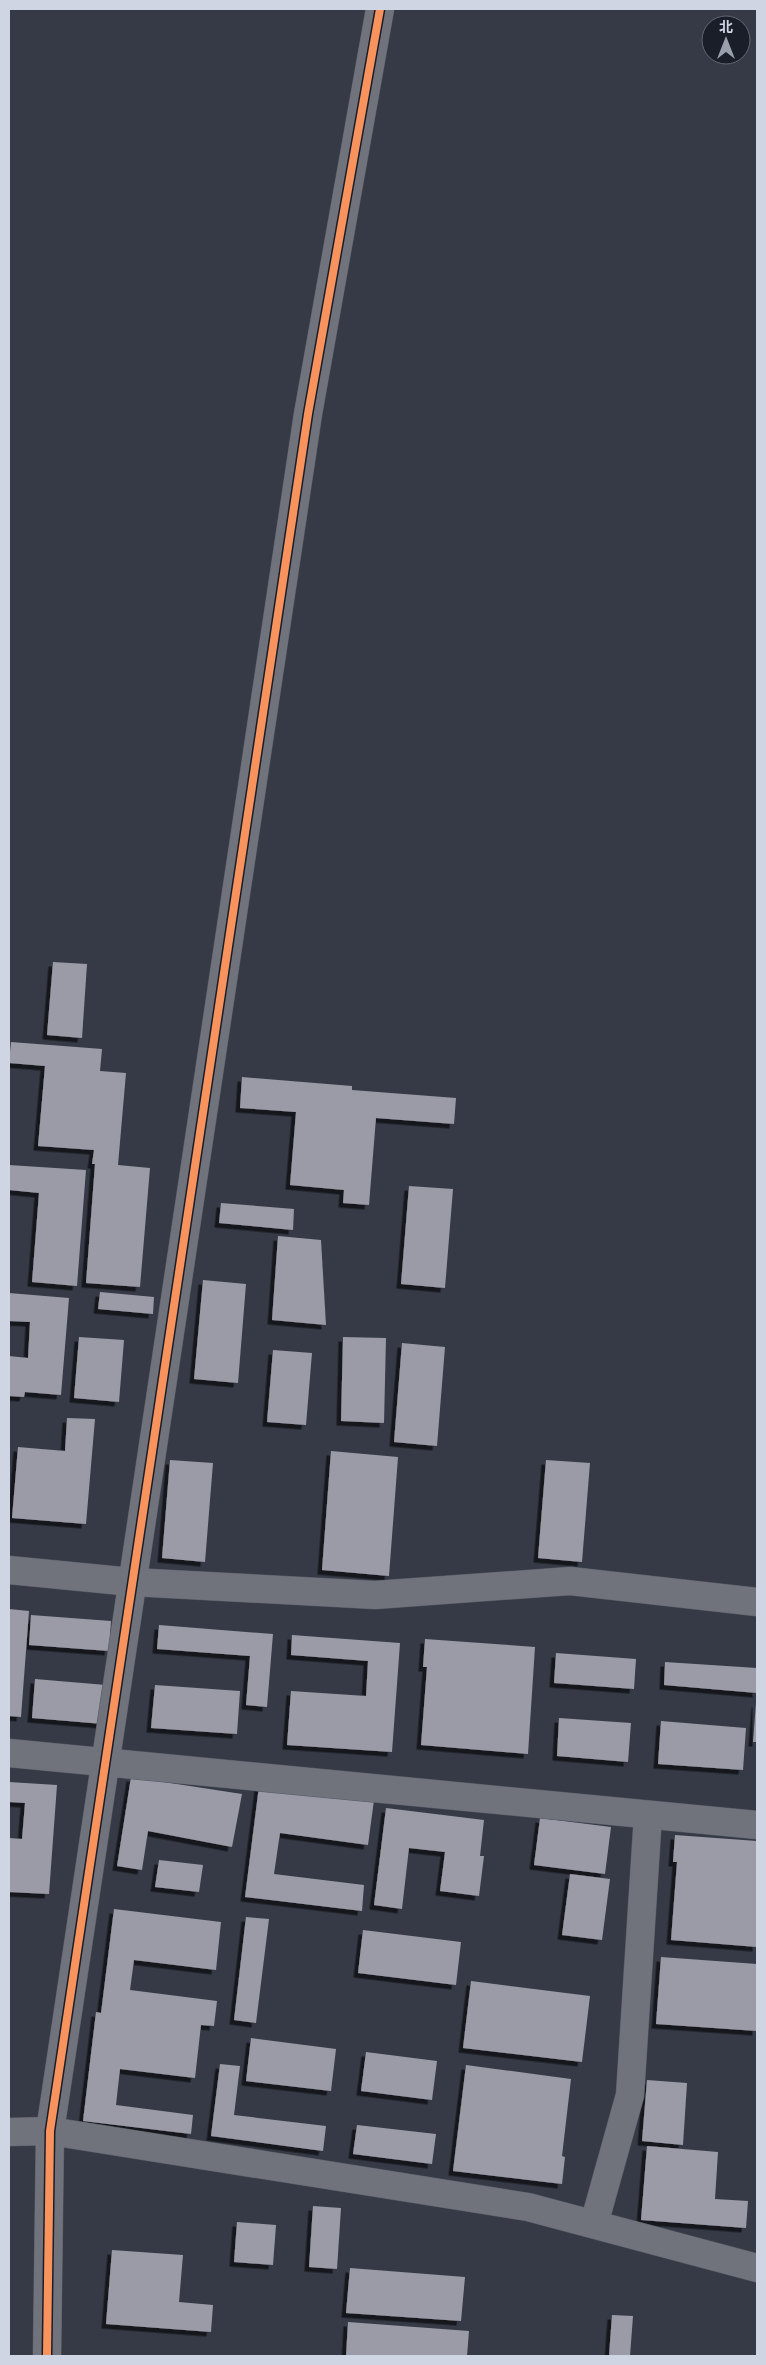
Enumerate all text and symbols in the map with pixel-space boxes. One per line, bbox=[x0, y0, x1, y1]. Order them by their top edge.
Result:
north arrow bbox=[701, 15, 751, 65]
text: 北 bbox=[719, 19, 733, 35]

